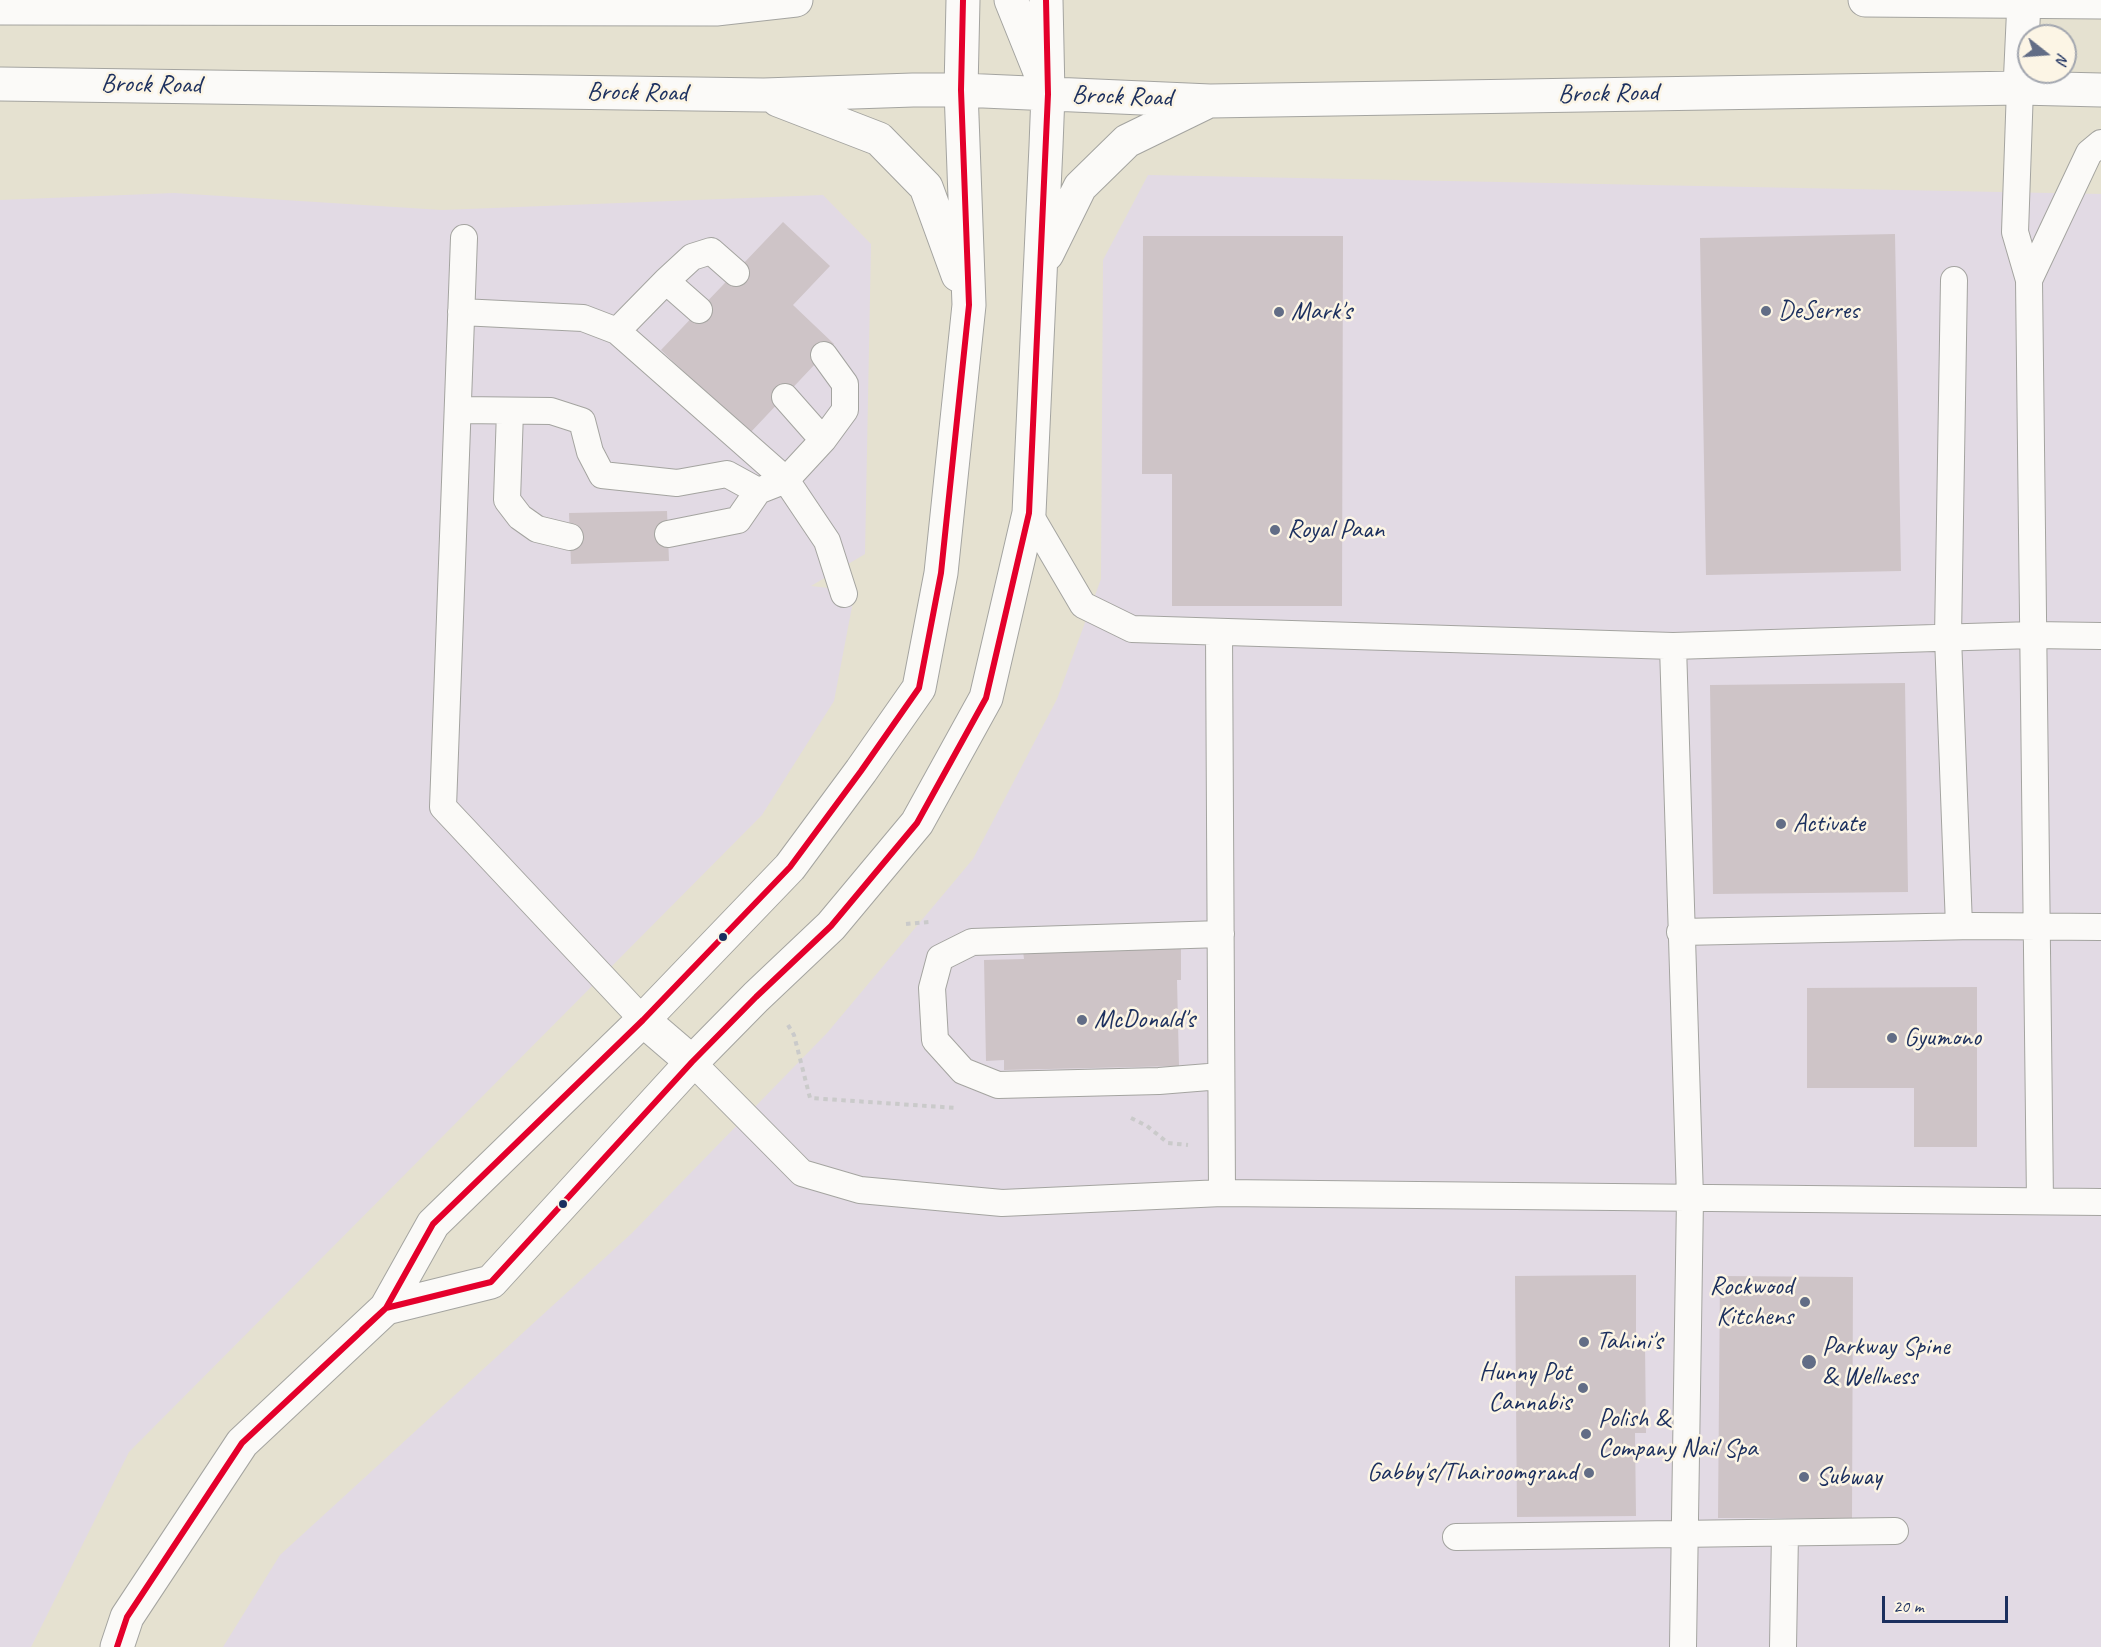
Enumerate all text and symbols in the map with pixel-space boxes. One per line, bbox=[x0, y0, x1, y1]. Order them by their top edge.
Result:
north arrow bbox=[2017, 24, 2077, 84]
text: N bbox=[2051, 51, 2073, 66]
street label: Brock Road bbox=[100, 69, 202, 101]
street label: Brock Road bbox=[586, 77, 688, 109]
street label: Brock Road bbox=[1557, 78, 1659, 110]
street label: Brock Road bbox=[1071, 80, 1173, 114]
place label: DeSerres bbox=[1778, 295, 1859, 327]
place label: Mark's bbox=[1291, 296, 1352, 328]
marker: DeSerres bbox=[1759, 304, 1773, 318]
marker: Mark's bbox=[1272, 305, 1286, 319]
place label: Royal Paan bbox=[1287, 514, 1384, 546]
marker: Royal Paan bbox=[1268, 523, 1282, 537]
place label: Activate bbox=[1793, 808, 1865, 840]
marker: Activate bbox=[1774, 817, 1788, 831]
unlabelled marker bbox=[717, 931, 729, 943]
place label: McDonald's bbox=[1094, 1004, 1195, 1036]
marker: McDonald's bbox=[1075, 1013, 1089, 1027]
place label: Gyumono bbox=[1904, 1022, 1981, 1054]
marker: Gyumono bbox=[1885, 1031, 1899, 1045]
unlabelled marker bbox=[557, 1198, 569, 1210]
place label: Rockwood Kitchens bbox=[1709, 1271, 1793, 1332]
marker: Rockwood Kitchens bbox=[1798, 1295, 1812, 1309]
place label: Tahini's bbox=[1596, 1326, 1662, 1358]
place label: Parkway Spine & Wellness bbox=[1822, 1331, 1950, 1392]
marker: Tahini's bbox=[1577, 1335, 1591, 1349]
marker: Parkway Spine & Wellness bbox=[1800, 1353, 1818, 1371]
place label: Hunny Pot Cannabis bbox=[1479, 1357, 1571, 1418]
marker: Hunny Pot Cannabis bbox=[1576, 1381, 1590, 1395]
place label: Polish & Company Nail Spa bbox=[1598, 1403, 1757, 1464]
marker: Polish & Company Nail Spa bbox=[1579, 1427, 1593, 1441]
place label: Gabby's/Thairoomgrand bbox=[1367, 1457, 1577, 1489]
place label: Subway bbox=[1816, 1461, 1882, 1493]
marker: Gabby's/Thairoomgrand bbox=[1582, 1466, 1596, 1480]
marker: Subway bbox=[1797, 1470, 1811, 1484]
scale bar bbox=[1885, 1584, 2011, 1622]
text: 20 m bbox=[1893, 1595, 1924, 1617]

